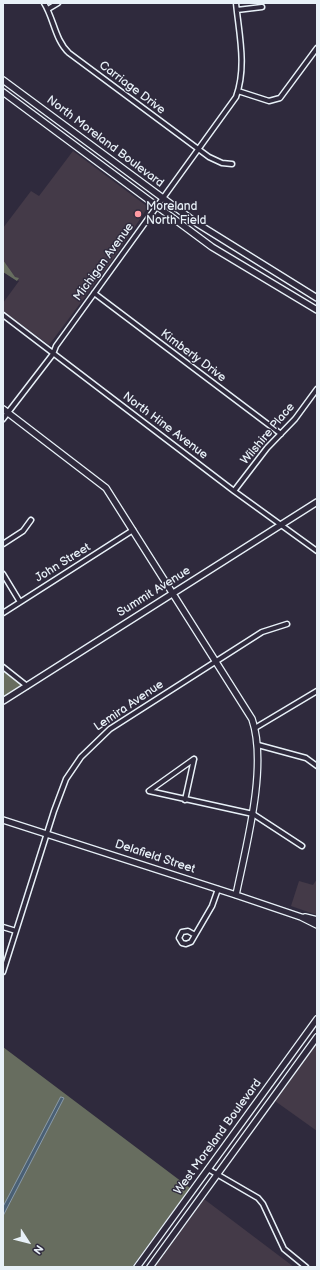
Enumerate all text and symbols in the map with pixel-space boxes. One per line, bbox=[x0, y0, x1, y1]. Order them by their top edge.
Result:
street label: Carriage Drive bbox=[96, 58, 168, 118]
street label: North Moreland Boulevard bbox=[44, 93, 166, 191]
place label: Moreland North Field bbox=[146, 200, 206, 228]
marker: Moreland North Field bbox=[133, 209, 143, 219]
street label: Michigan Avenue bbox=[71, 220, 137, 304]
street label: Kimberly Drive bbox=[157, 327, 229, 385]
street label: North Hine Avenue bbox=[120, 389, 210, 463]
street label: Wilshire Place bbox=[238, 400, 298, 468]
street label: John Street bbox=[33, 540, 93, 586]
street label: Summit Avenue bbox=[115, 564, 193, 620]
street label: Lemira Avenue bbox=[91, 677, 167, 735]
street label: Delafield Street bbox=[113, 837, 197, 877]
street label: West Moreland Boulevard bbox=[171, 1076, 265, 1198]
north arrow bbox=[8, 1222, 48, 1262]
text: N bbox=[30, 1242, 46, 1257]

